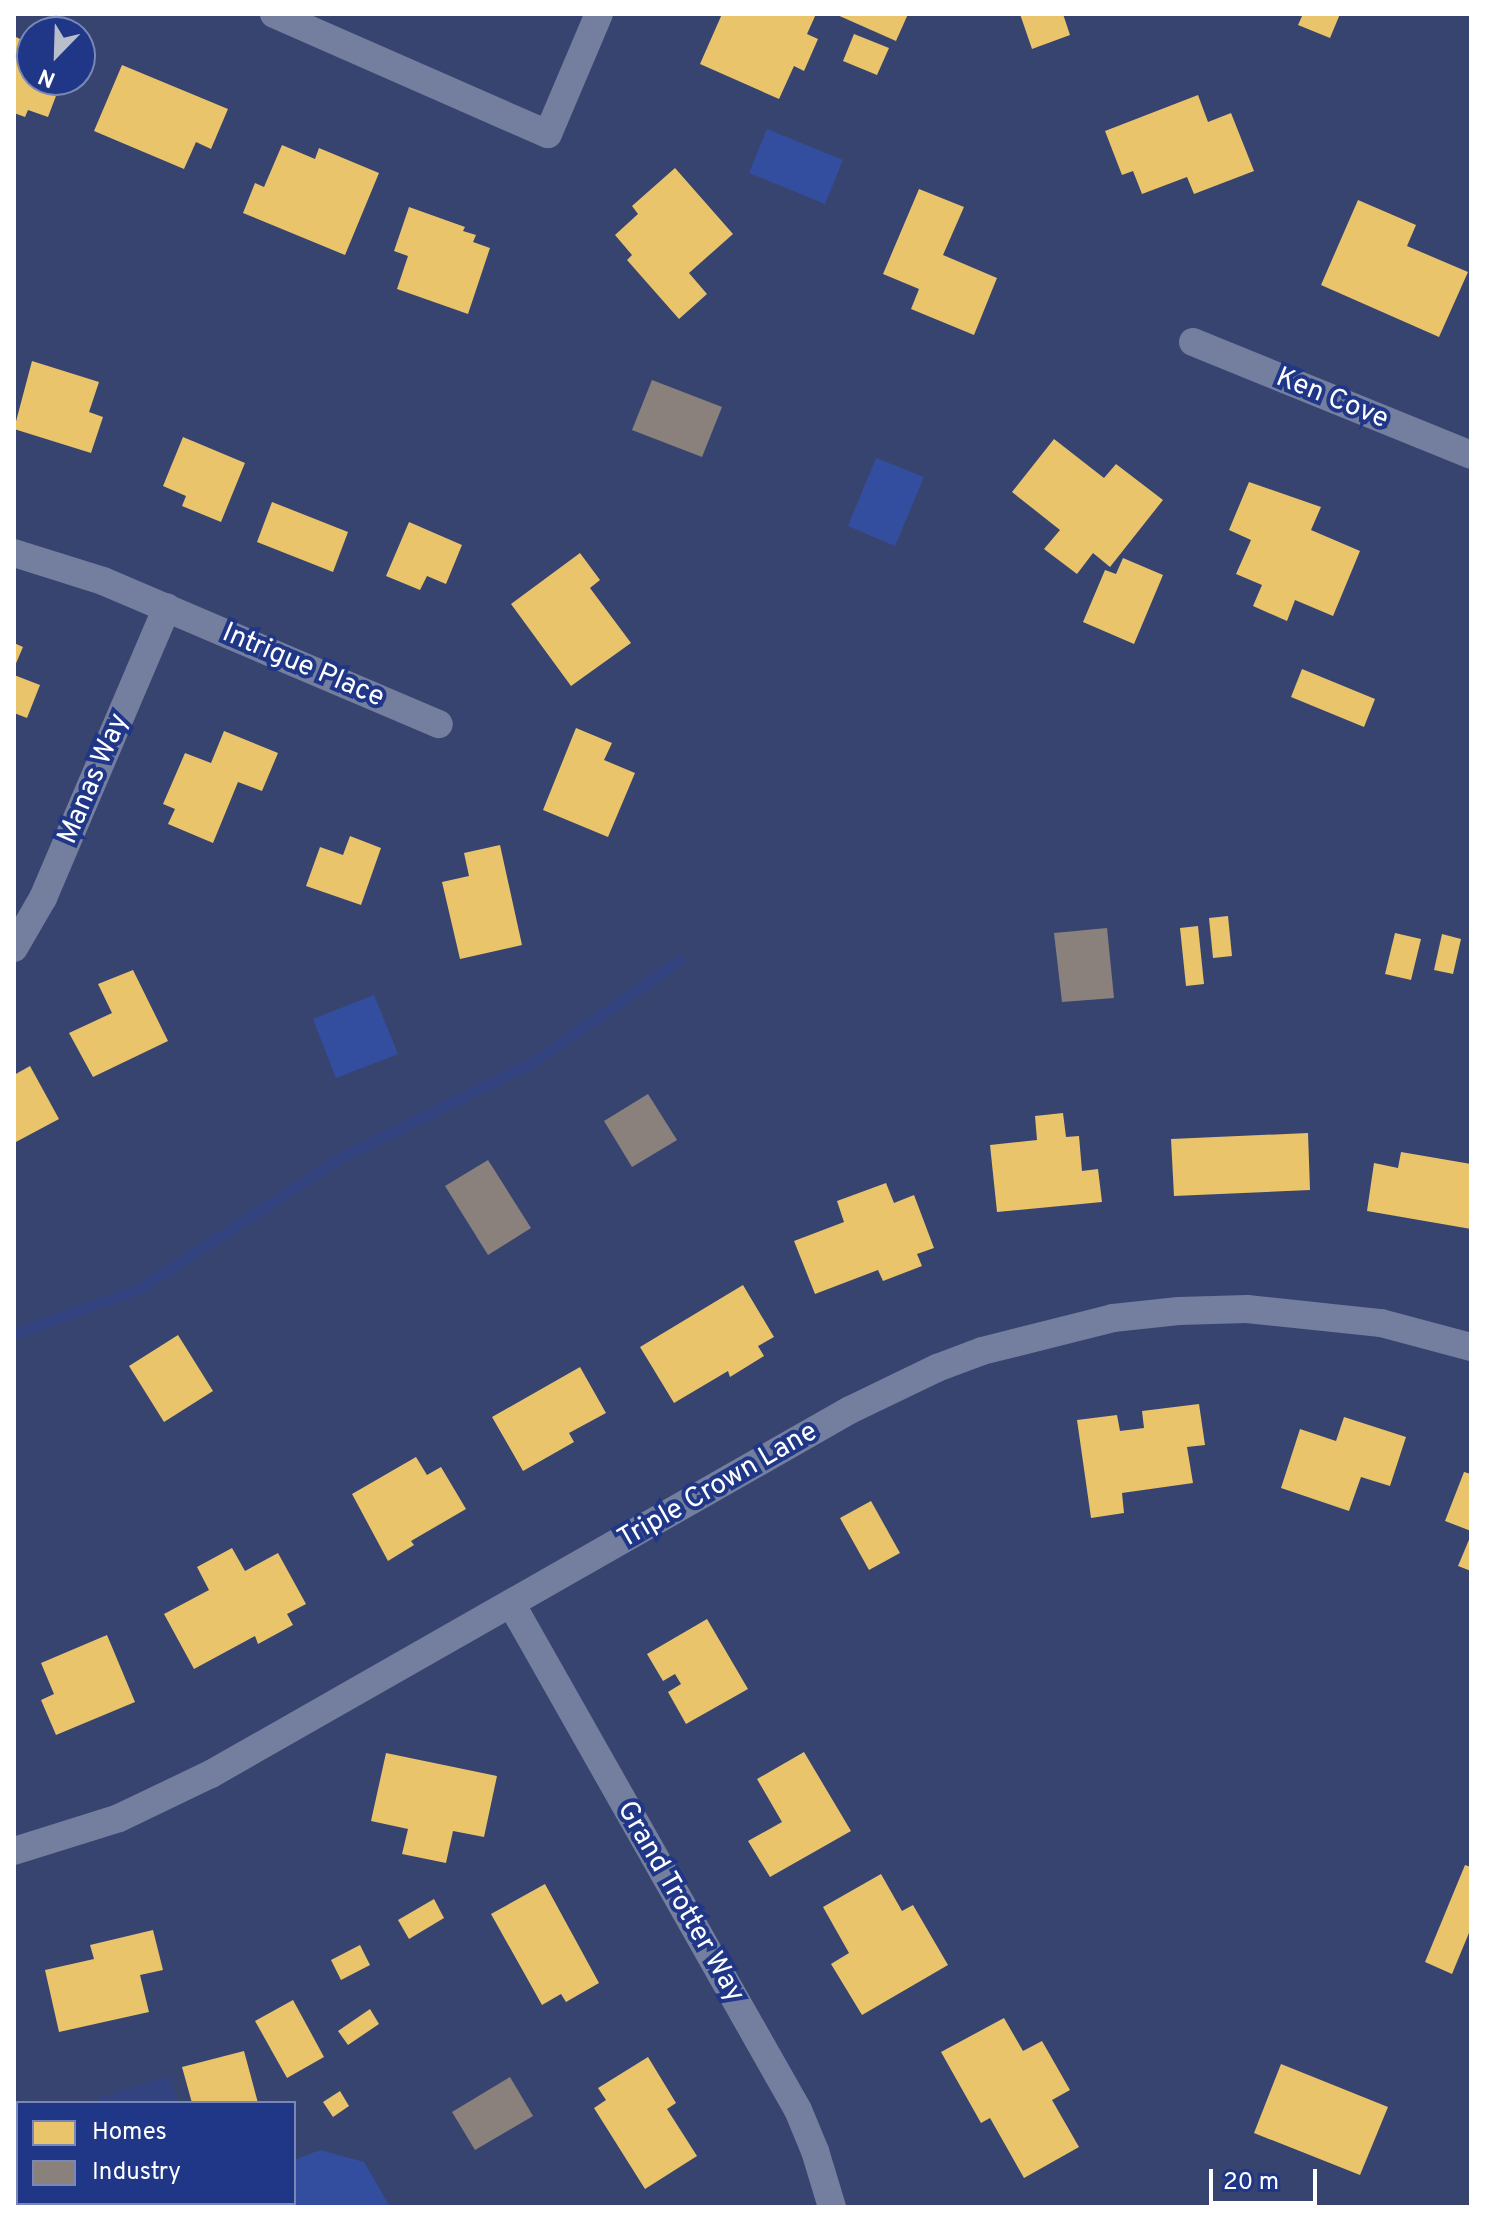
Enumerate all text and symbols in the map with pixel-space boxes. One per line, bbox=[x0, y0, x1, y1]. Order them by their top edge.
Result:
north arrow bbox=[16, 16, 96, 96]
text: N bbox=[35, 61, 60, 92]
street label: Ken Cove bbox=[1271, 361, 1393, 437]
street label: Intrigue Place bbox=[217, 617, 389, 715]
street label: Manas Way bbox=[51, 708, 137, 850]
street label: Triple Crown Lane bbox=[612, 1415, 824, 1557]
street label: Grand Trotter Way bbox=[608, 1795, 752, 2009]
legend bbox=[16, 2101, 296, 2205]
text: Homes bbox=[92, 2118, 167, 2148]
scale bar bbox=[1213, 2153, 1321, 2203]
text: Industry bbox=[92, 2158, 181, 2188]
text: 20 m bbox=[1223, 2168, 1279, 2198]

